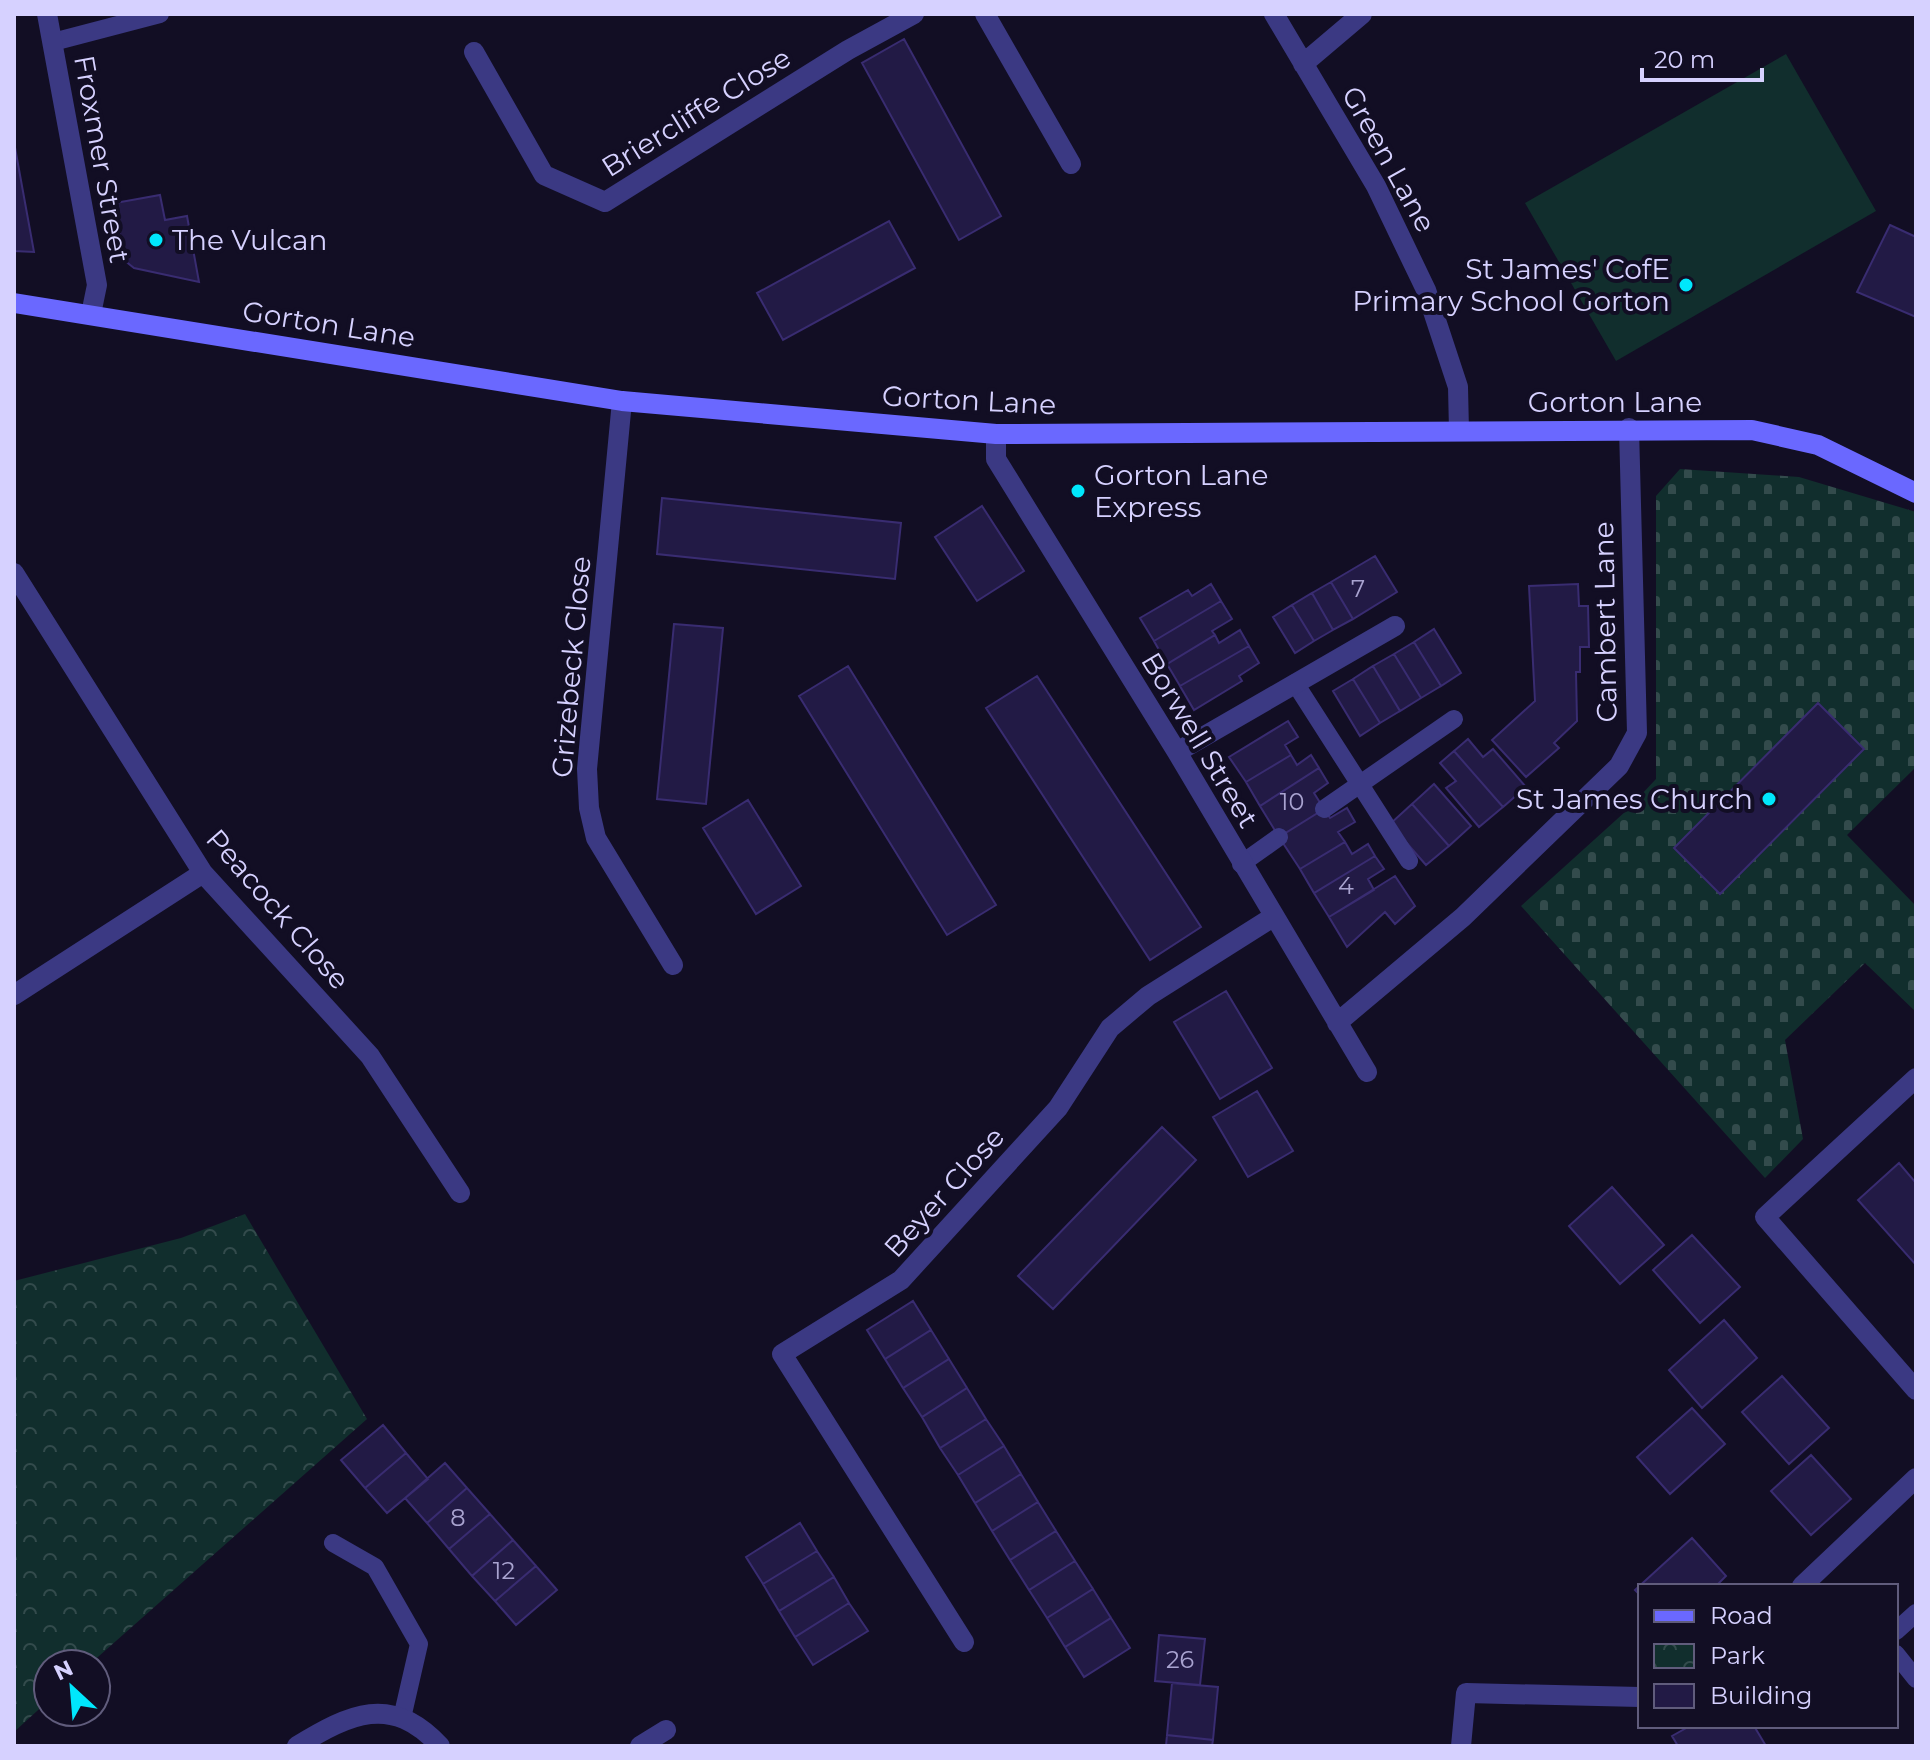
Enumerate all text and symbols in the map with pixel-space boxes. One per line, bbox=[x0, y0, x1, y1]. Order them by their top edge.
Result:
scale bar bbox=[1642, 32, 1762, 82]
street label: Briercliffe Close bbox=[595, 40, 797, 184]
text: 20 m bbox=[1654, 45, 1715, 74]
street label: Froxmer Street bbox=[67, 53, 137, 265]
street label: Green Lane bbox=[1335, 80, 1443, 238]
place label: The Vulcan bbox=[172, 223, 327, 257]
marker: The Vulcan bbox=[147, 231, 165, 249]
place label: St James' CofE Primary School Gorton bbox=[1352, 252, 1670, 318]
marker: St James' CofE Primary School Gorton bbox=[1677, 276, 1695, 294]
street label: Gorton Lane bbox=[240, 294, 418, 354]
street label: Gorton Lane bbox=[881, 378, 1057, 422]
street label: Gorton Lane bbox=[1528, 385, 1702, 419]
place label: Gorton Lane Express bbox=[1094, 458, 1268, 524]
marker: Gorton Lane Express bbox=[1069, 482, 1087, 500]
street label: Cambert Lane bbox=[1586, 521, 1624, 723]
street label: Grizebeck Close bbox=[544, 555, 598, 779]
house number: 7 bbox=[1351, 574, 1365, 603]
street label: Borwell Street bbox=[1134, 646, 1266, 834]
place label: St James Church bbox=[1516, 782, 1753, 816]
house number: 10 bbox=[1280, 787, 1304, 816]
marker: St James Church bbox=[1760, 790, 1778, 808]
street label: Peacock Close bbox=[199, 822, 357, 996]
house number: 4 bbox=[1338, 871, 1354, 900]
street label: Beyer Close bbox=[877, 1120, 1011, 1264]
house number: 8 bbox=[450, 1503, 466, 1532]
house number: 12 bbox=[493, 1556, 515, 1585]
legend bbox=[1638, 1584, 1898, 1728]
text: Road bbox=[1710, 1601, 1773, 1630]
text: Park bbox=[1710, 1641, 1765, 1670]
house number: 26 bbox=[1166, 1645, 1194, 1674]
north arrow bbox=[32, 1648, 112, 1728]
text: N bbox=[50, 1654, 77, 1687]
text: Building bbox=[1710, 1681, 1813, 1710]

